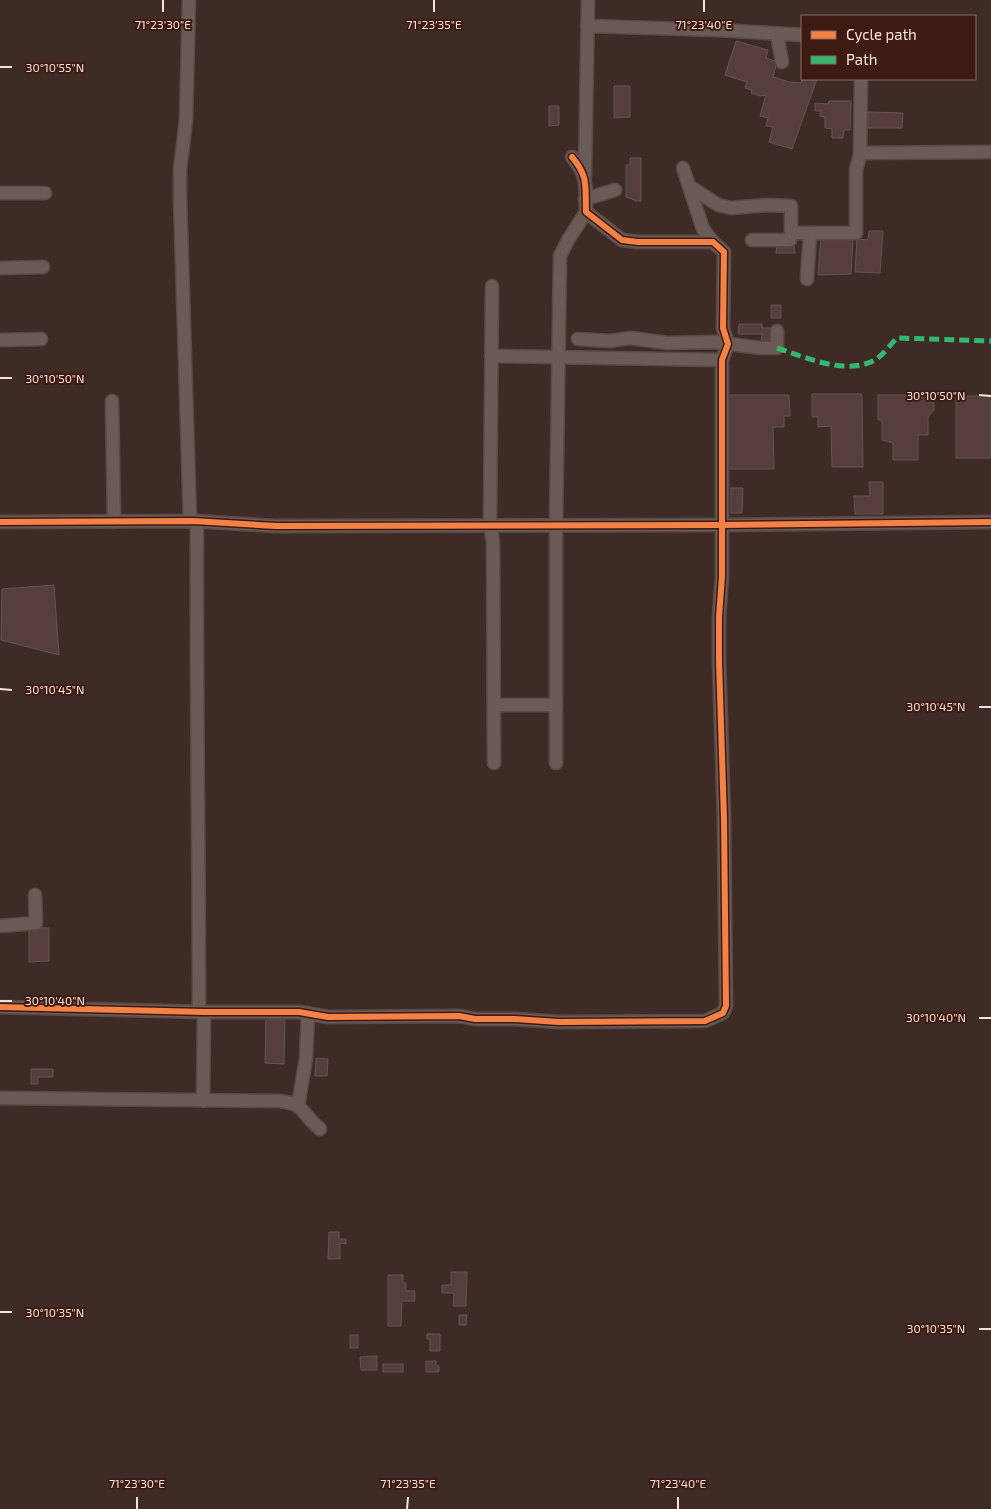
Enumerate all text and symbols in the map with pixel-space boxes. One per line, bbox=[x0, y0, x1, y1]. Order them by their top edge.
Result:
legend bbox=[801, 15, 976, 80]
text: 71°23'30"E bbox=[135, 17, 191, 31]
text: 71°23'35"E bbox=[406, 17, 462, 31]
text: 71°23'40"E bbox=[676, 17, 733, 31]
text: Cycle path bbox=[846, 25, 917, 43]
text: Path bbox=[846, 50, 877, 68]
text: 30°10'55"N bbox=[26, 60, 84, 74]
text: 30°10'50"N bbox=[25, 371, 85, 385]
text: 30°10'50"N bbox=[906, 388, 966, 402]
text: 30°10'45"N bbox=[25, 682, 85, 696]
text: 30°10'45"N bbox=[906, 699, 966, 713]
text: 30°10'40"N bbox=[25, 993, 85, 1007]
text: 30°10'40"N bbox=[906, 1010, 966, 1024]
text: 30°10'35"N bbox=[26, 1305, 84, 1319]
text: 30°10'35"N bbox=[907, 1321, 965, 1335]
text: 71°23'30"E bbox=[109, 1476, 165, 1490]
text: 71°23'35"E bbox=[380, 1476, 436, 1490]
text: 71°23'40"E bbox=[650, 1476, 707, 1490]

